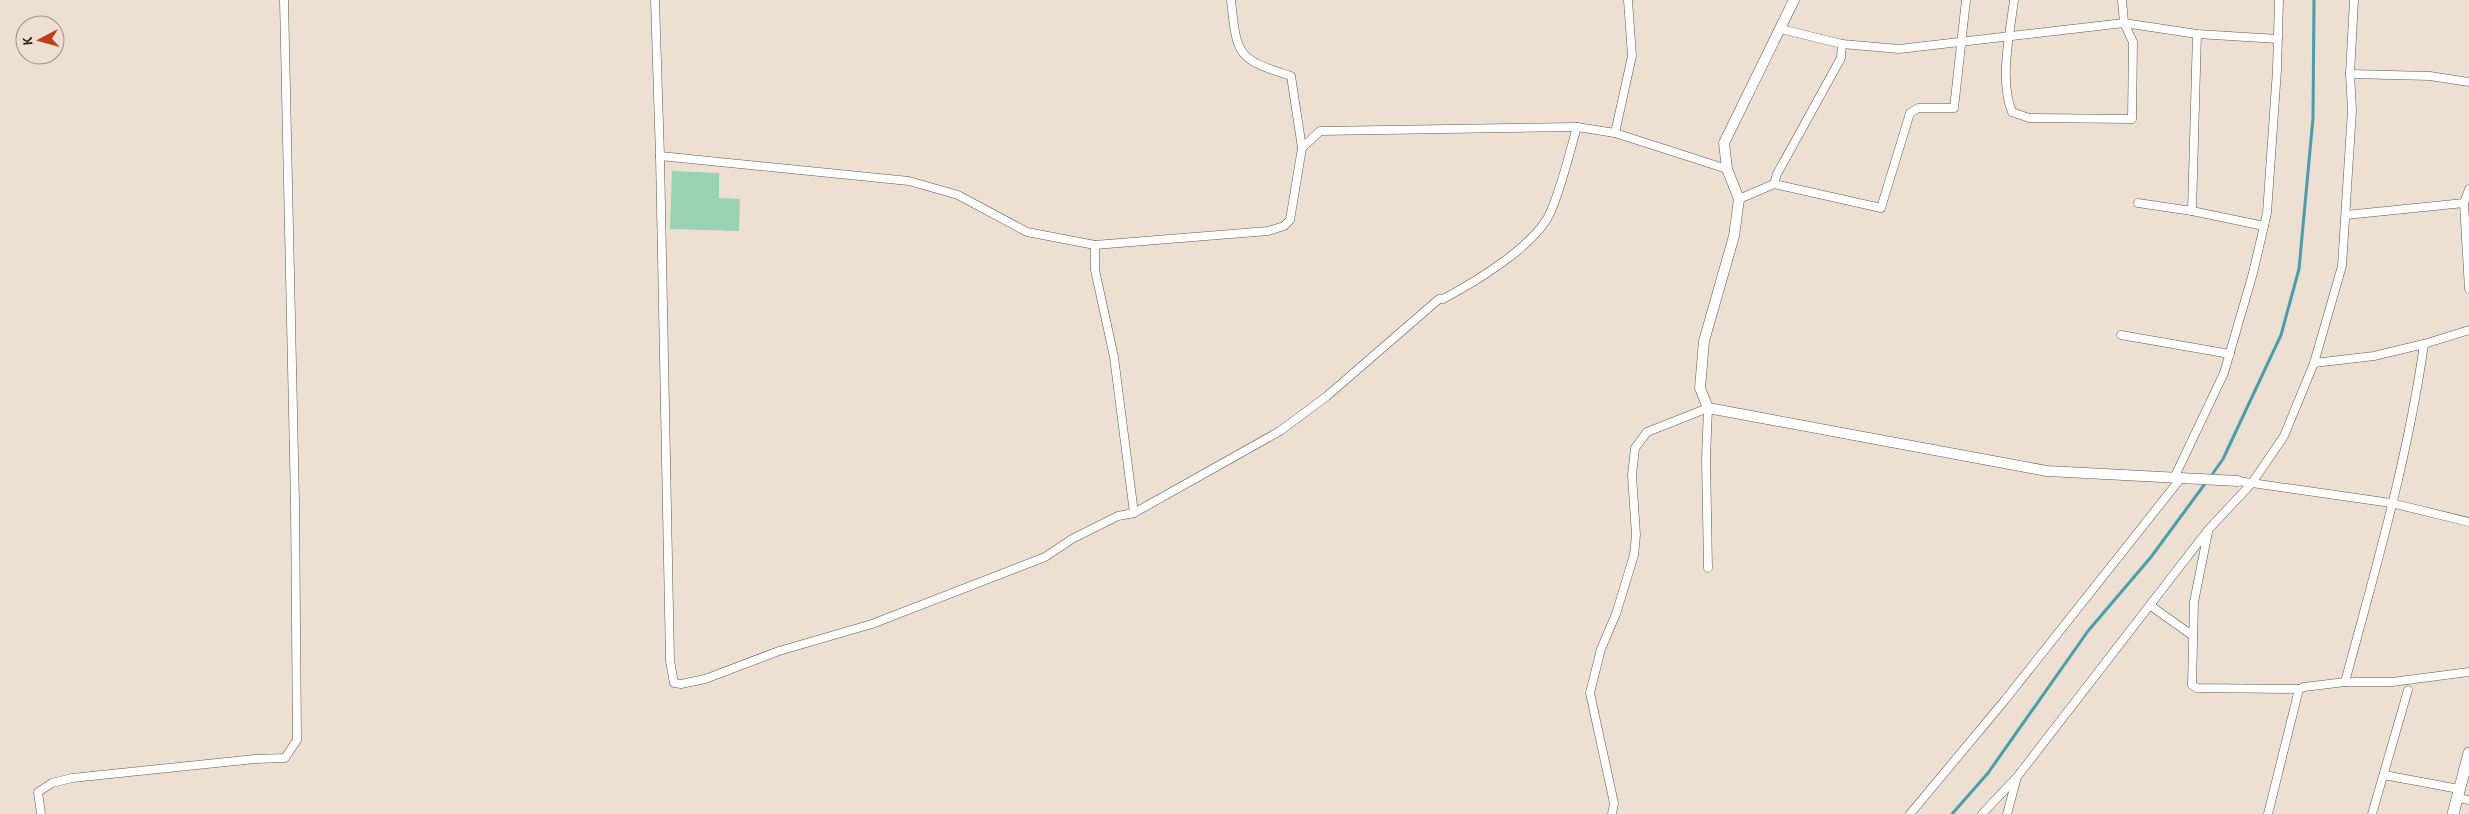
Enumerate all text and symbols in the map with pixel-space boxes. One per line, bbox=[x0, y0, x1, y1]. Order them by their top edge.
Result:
north arrow bbox=[15, 15, 65, 65]
text: K bbox=[21, 36, 35, 46]

